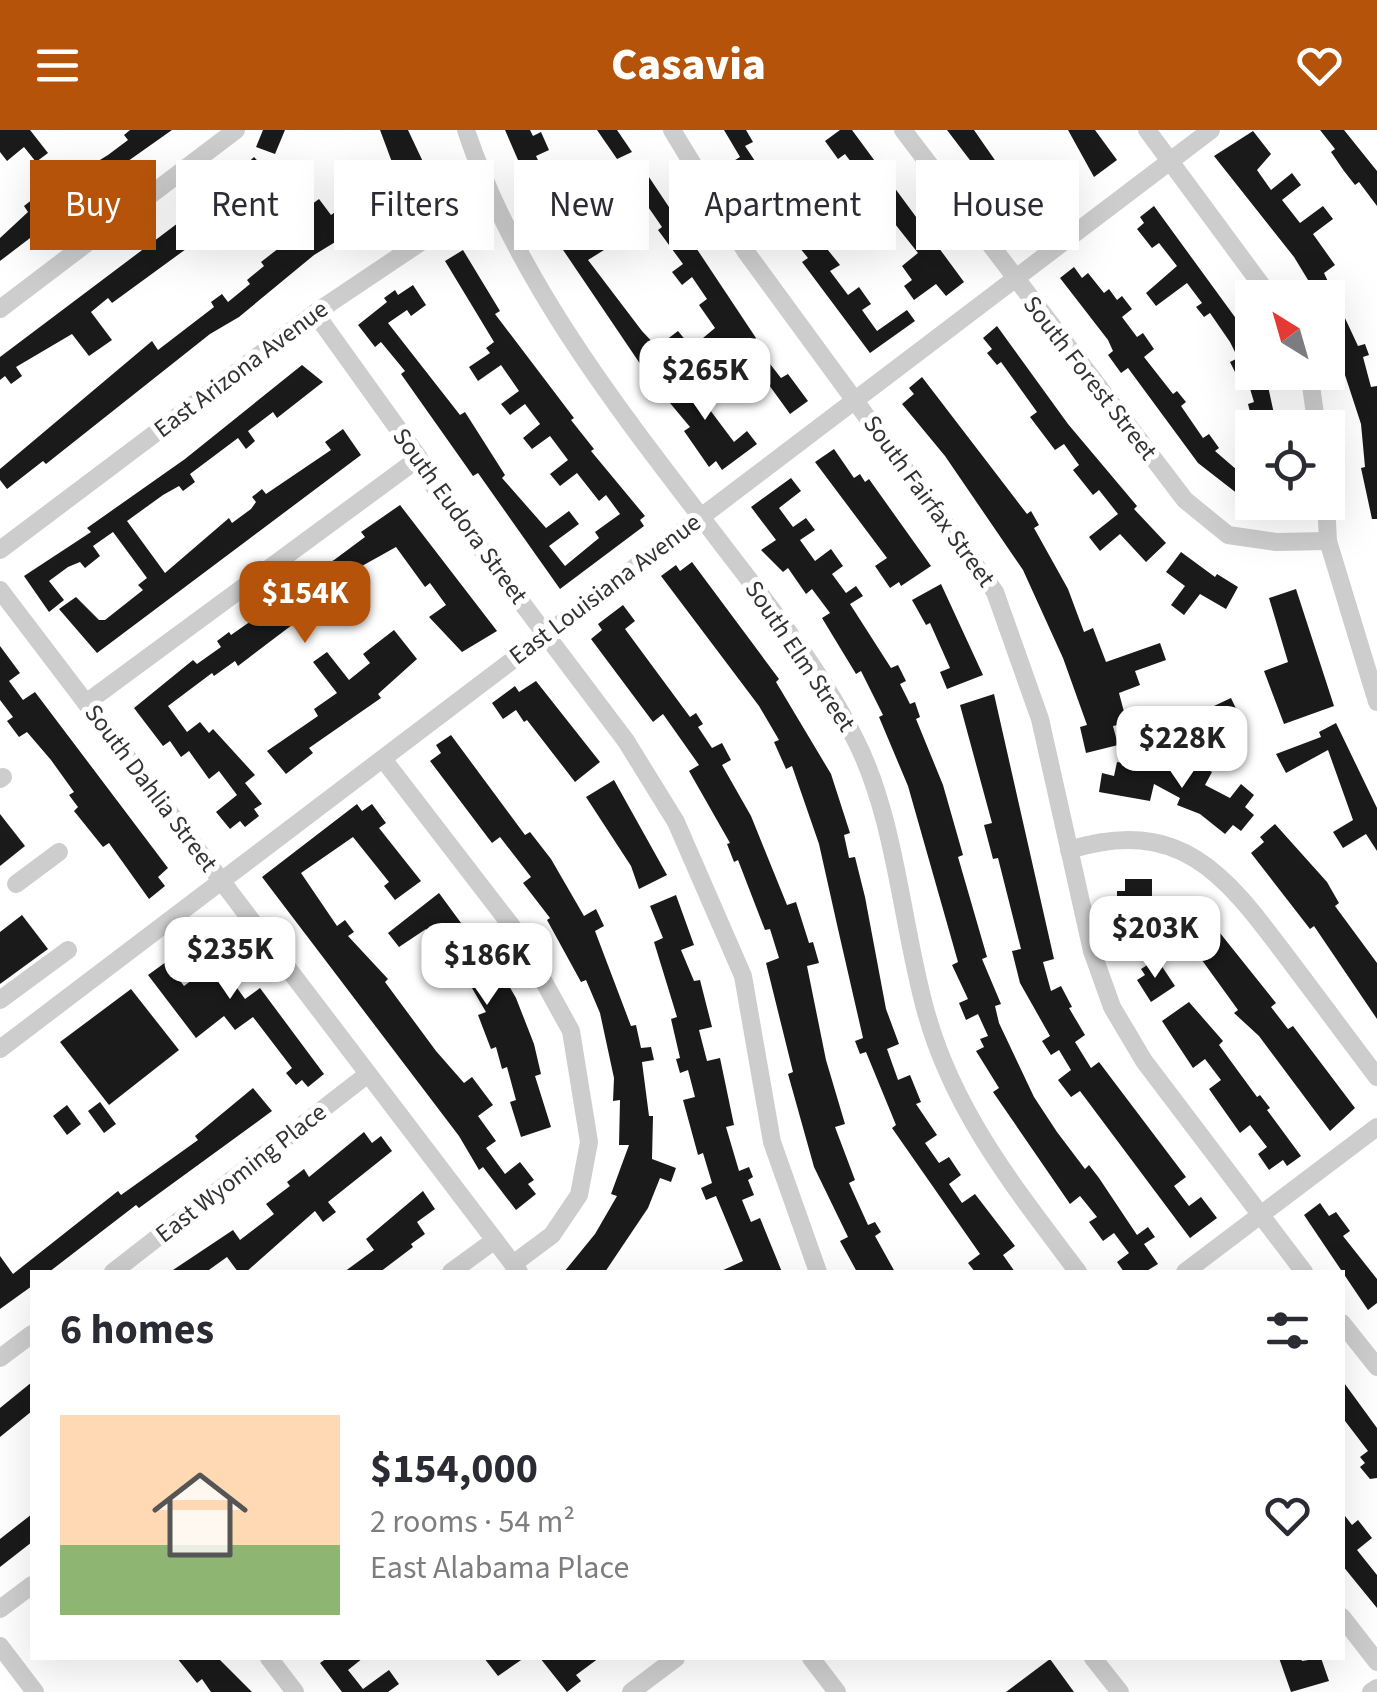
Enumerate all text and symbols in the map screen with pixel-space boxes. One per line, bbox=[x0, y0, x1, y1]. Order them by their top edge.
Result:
text: Casavia bbox=[611, 33, 766, 97]
icon: menu bbox=[30, 38, 85, 93]
icon: heart bbox=[1292, 38, 1347, 93]
chip: Buy bbox=[30, 160, 156, 250]
chip: Rent bbox=[176, 160, 314, 250]
chip: Filters bbox=[334, 160, 494, 250]
chip: New bbox=[514, 160, 649, 250]
chip: Apartment bbox=[669, 160, 896, 250]
chip: House bbox=[916, 160, 1079, 250]
north arrow bbox=[1235, 280, 1345, 390]
map controls bbox=[1235, 280, 1345, 520]
street label: South Forest Street bbox=[1014, 288, 1166, 468]
street label: East Arizona Avenue bbox=[146, 291, 336, 447]
pin: $265K bbox=[635, 338, 775, 423]
text: $265K bbox=[661, 347, 749, 393]
street label: South Fairfax Street bbox=[854, 408, 1004, 595]
button: locate bbox=[1235, 410, 1345, 520]
street label: South Eudora Street bbox=[384, 420, 537, 612]
street label: East Louisiana Avenue bbox=[502, 505, 708, 673]
pin: $154K bbox=[235, 561, 375, 646]
text: $154K bbox=[261, 570, 349, 616]
street label: South Elm Street bbox=[736, 573, 864, 739]
street label: South Dahlia Street bbox=[76, 697, 226, 880]
pin: $228K bbox=[1112, 706, 1252, 791]
text: $228K bbox=[1138, 715, 1226, 761]
pin: $203K bbox=[1085, 896, 1225, 981]
text: $203K bbox=[1111, 905, 1199, 951]
pin: $235K bbox=[160, 917, 300, 1002]
pin: $186K bbox=[417, 923, 557, 1008]
text: $235K bbox=[186, 926, 274, 972]
text: $186K bbox=[443, 932, 531, 978]
street label: East Wyoming Place bbox=[148, 1095, 334, 1251]
text: 6 homes bbox=[60, 1300, 214, 1360]
icon: filters bbox=[1260, 1303, 1315, 1358]
text: $154,000 bbox=[370, 1439, 538, 1499]
icon: home bbox=[140, 1455, 260, 1575]
icon: heart bbox=[1260, 1488, 1315, 1543]
text: 2 rooms · 54 m² bbox=[370, 1499, 575, 1545]
text: East Alabama Place bbox=[370, 1545, 629, 1591]

